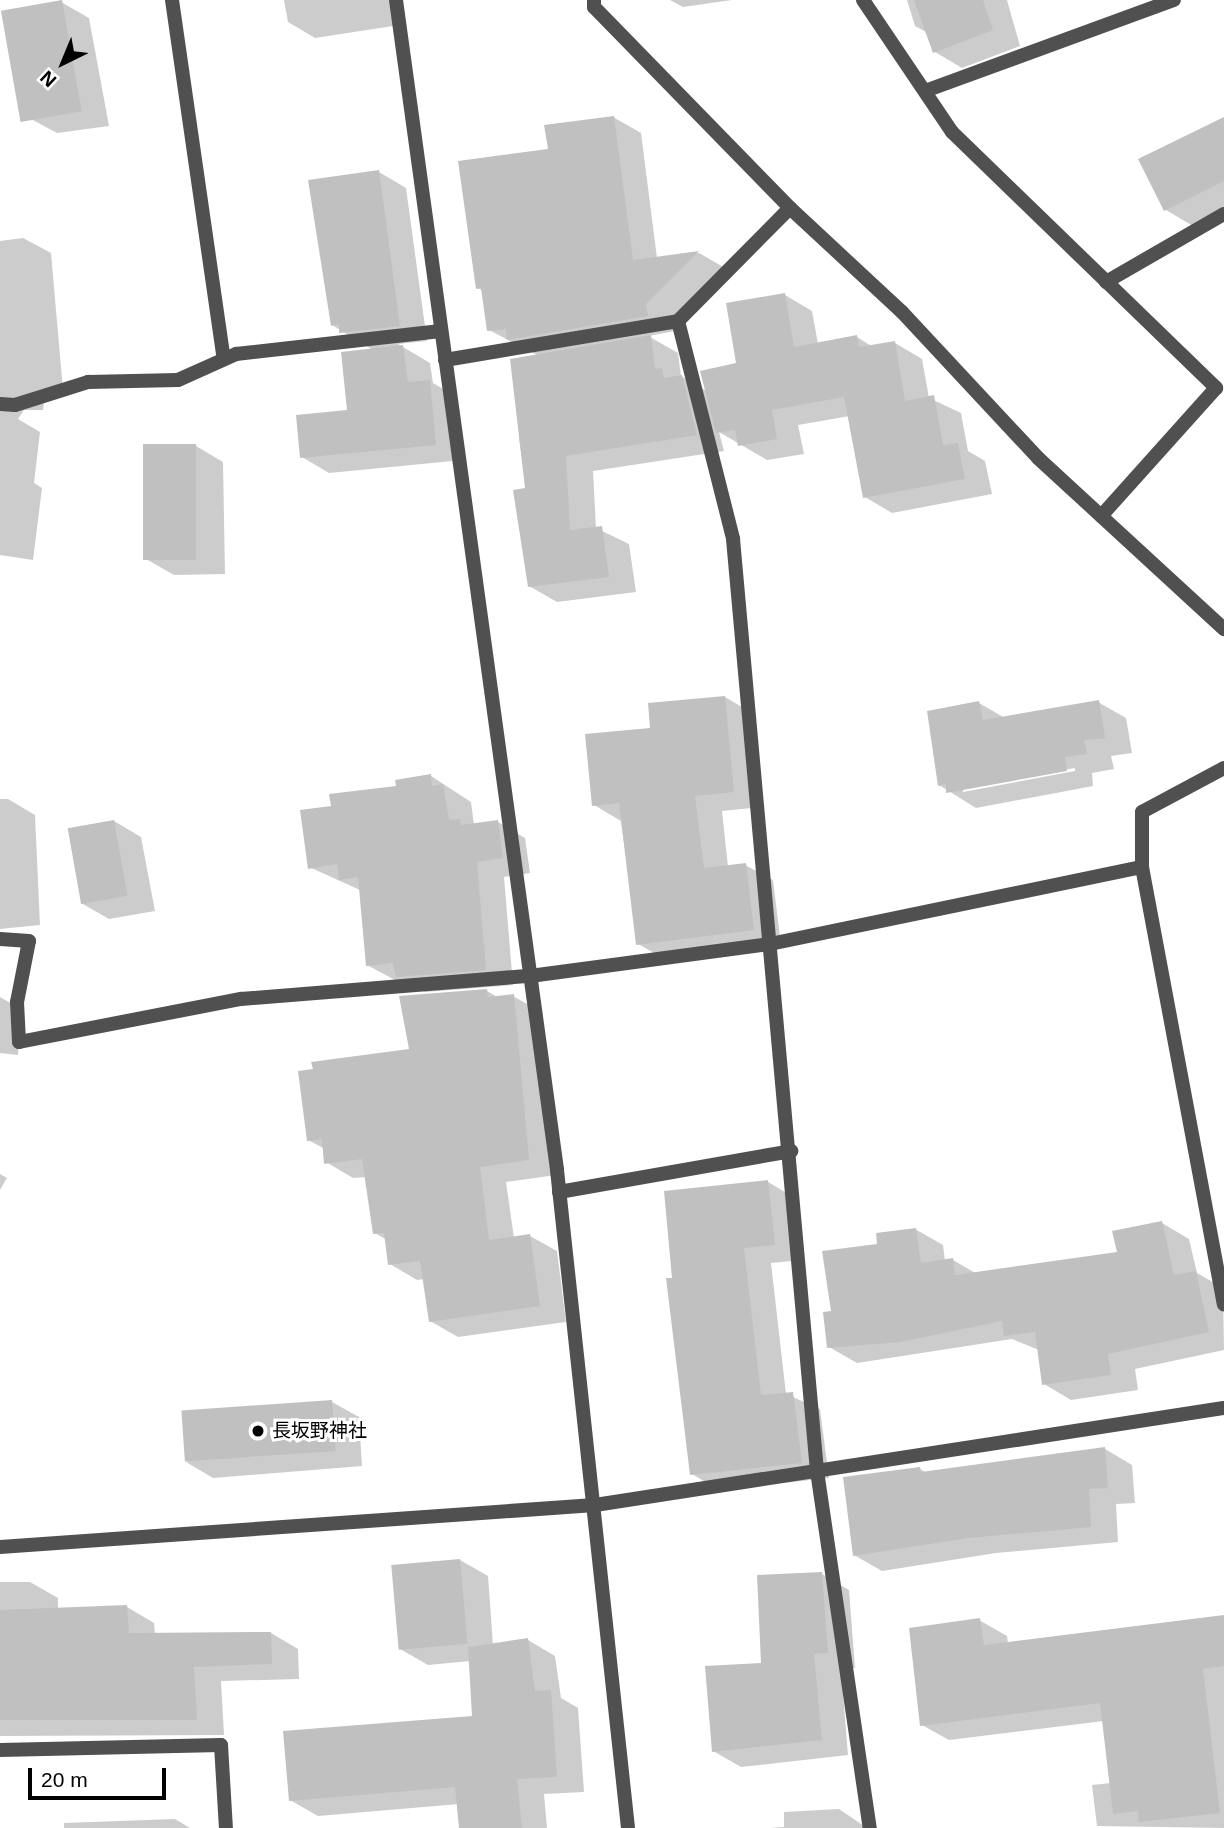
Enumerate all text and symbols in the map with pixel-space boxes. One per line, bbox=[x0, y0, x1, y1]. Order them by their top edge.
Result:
north arrow bbox=[28, 28, 98, 98]
text: N bbox=[36, 66, 61, 91]
place label: 長坂野神社 bbox=[272, 1420, 367, 1442]
marker: 長坂野神社 bbox=[250, 1423, 266, 1439]
scale bar bbox=[32, 1755, 170, 1799]
text: 20 m bbox=[41, 1768, 88, 1791]

